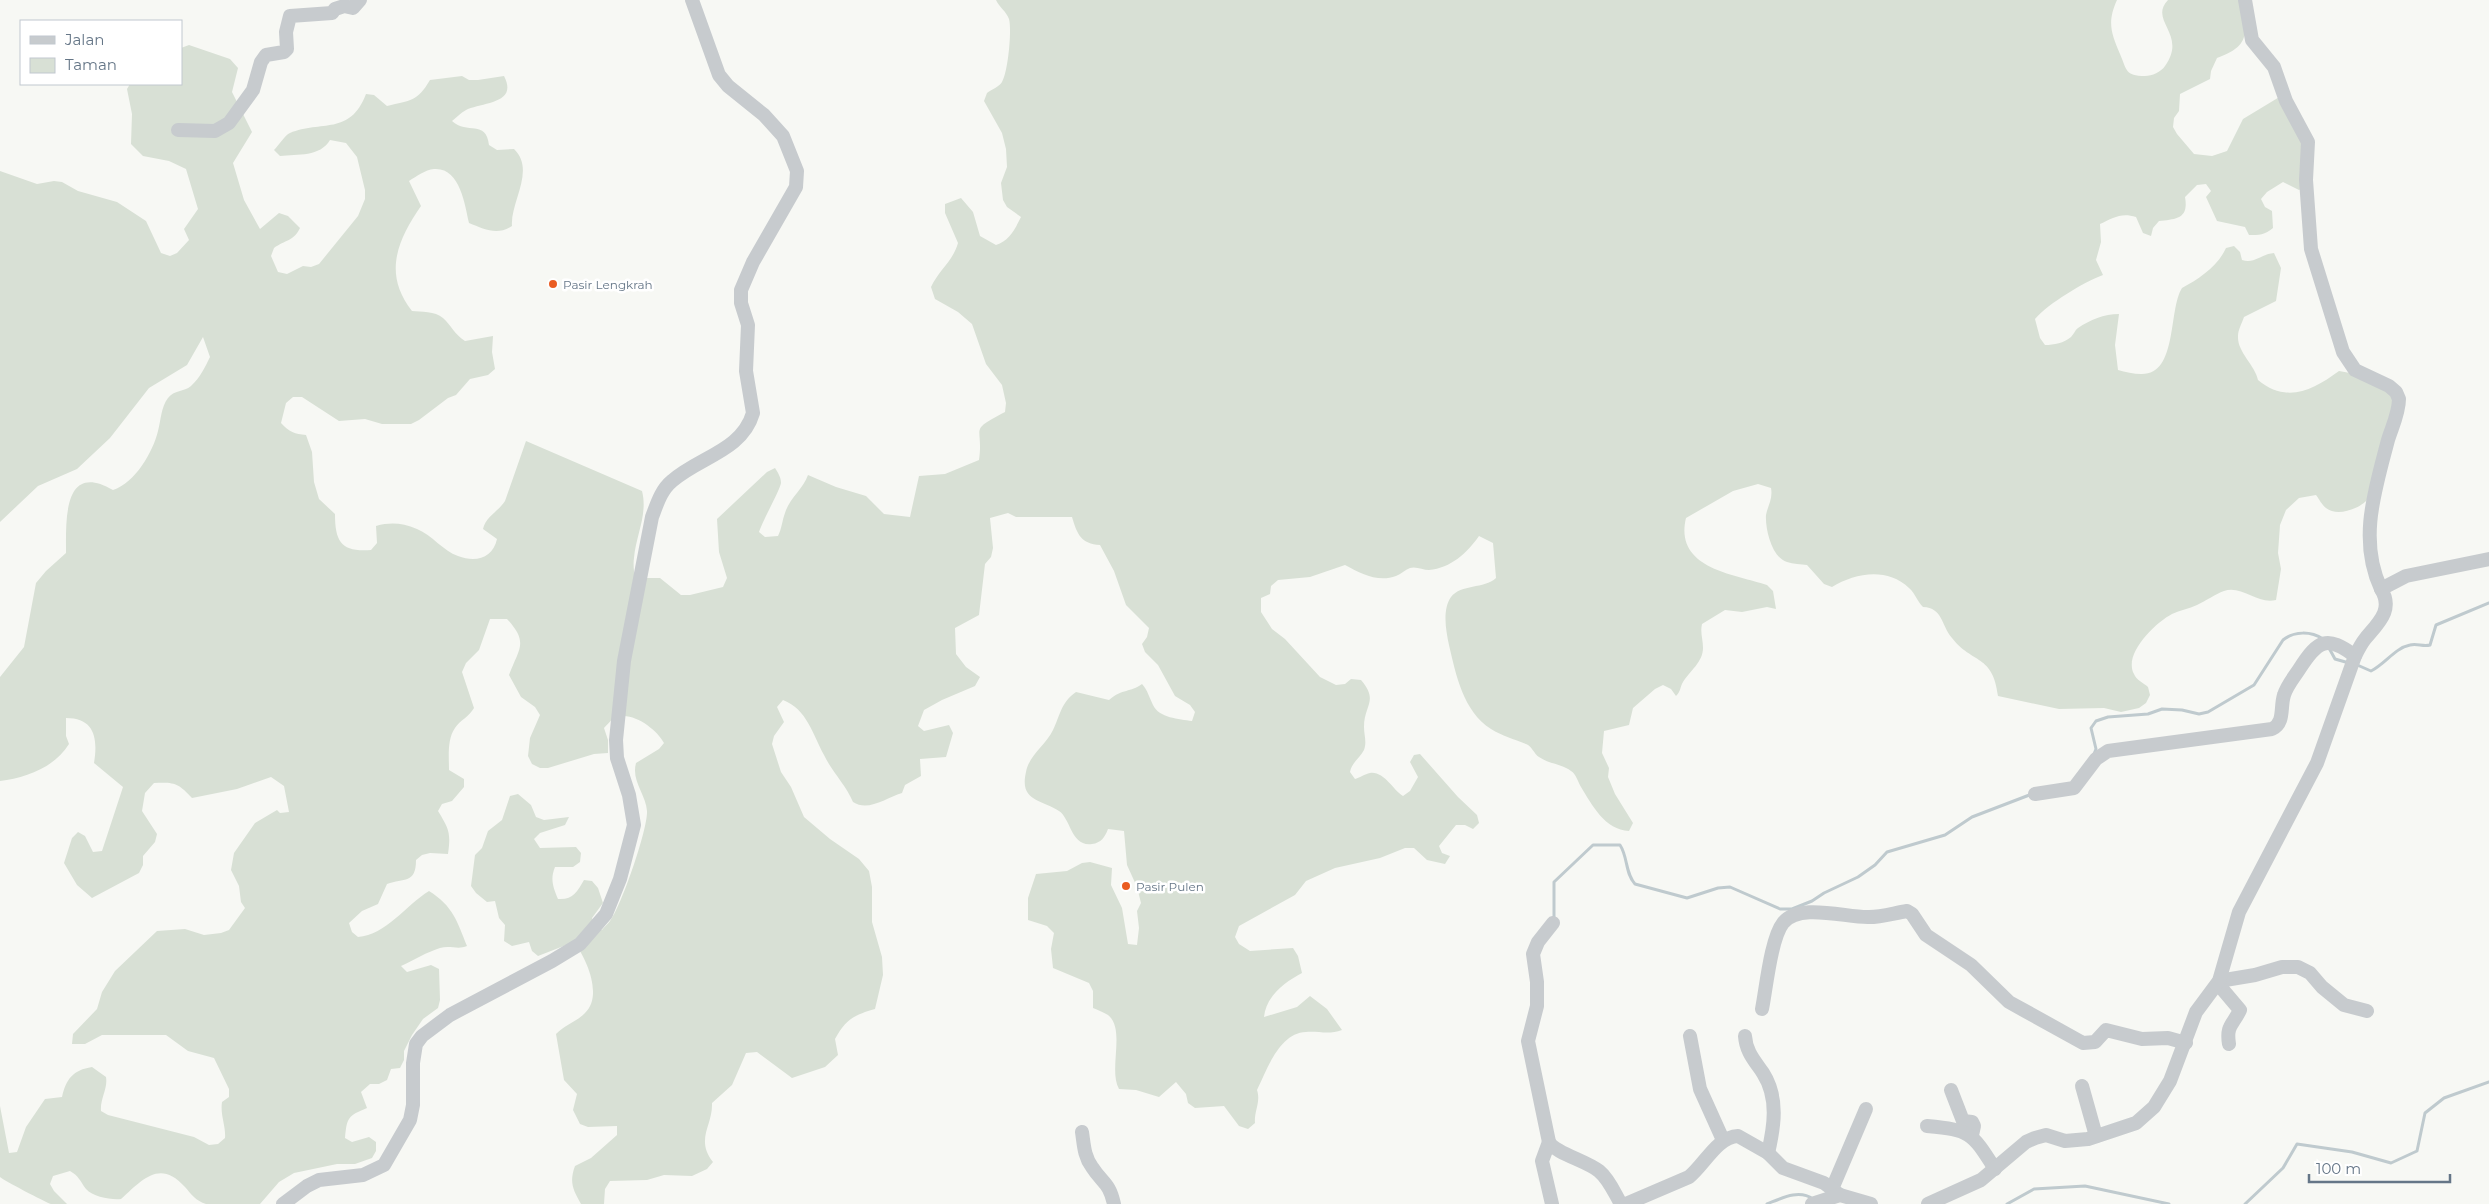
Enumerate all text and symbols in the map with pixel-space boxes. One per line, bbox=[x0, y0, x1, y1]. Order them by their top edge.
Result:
legend bbox=[20, 20, 182, 85]
text: Jalan bbox=[64, 30, 104, 49]
text: Taman bbox=[65, 55, 117, 74]
place label: Pasir Lengkrah bbox=[563, 277, 653, 292]
marker: Pasir Lengkrah bbox=[547, 278, 559, 290]
place label: Pasir Pulen bbox=[1136, 879, 1204, 894]
marker: Pasir Pulen bbox=[1120, 880, 1132, 892]
scale bar bbox=[2309, 1152, 2450, 1184]
text: 100 m bbox=[2316, 1159, 2361, 1178]

